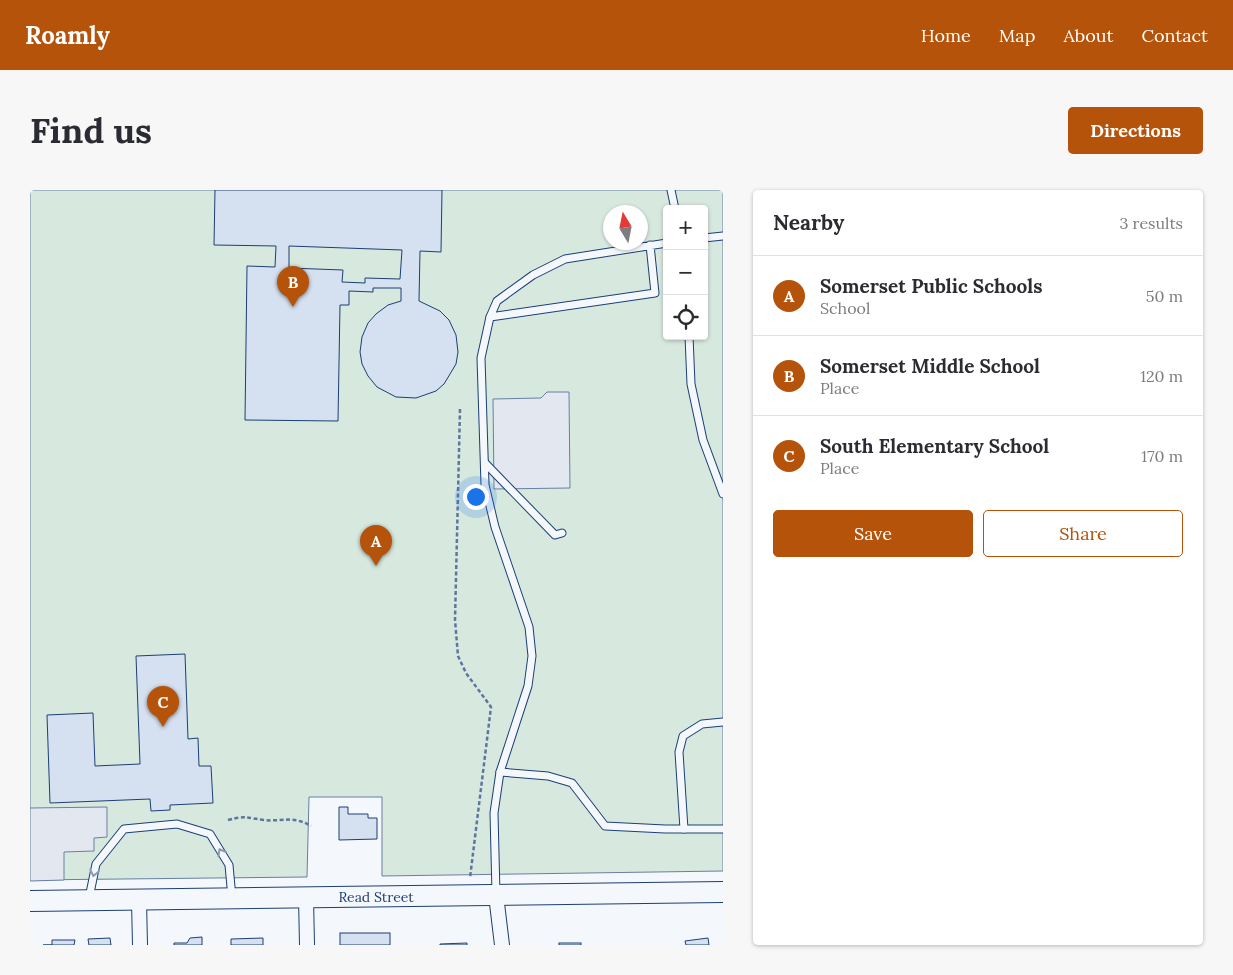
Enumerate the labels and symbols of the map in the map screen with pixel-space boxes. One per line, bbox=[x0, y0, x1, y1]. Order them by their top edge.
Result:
north arrow bbox=[603, 205, 648, 250]
pin: B bbox=[277, 266, 309, 307]
your location bbox=[463, 484, 489, 510]
pin: A bbox=[360, 525, 392, 566]
pin: C bbox=[147, 686, 179, 727]
one-way arrow bbox=[217, 848, 227, 857]
one-way arrow bbox=[89, 869, 100, 878]
street label: Read Street bbox=[338, 888, 414, 906]

